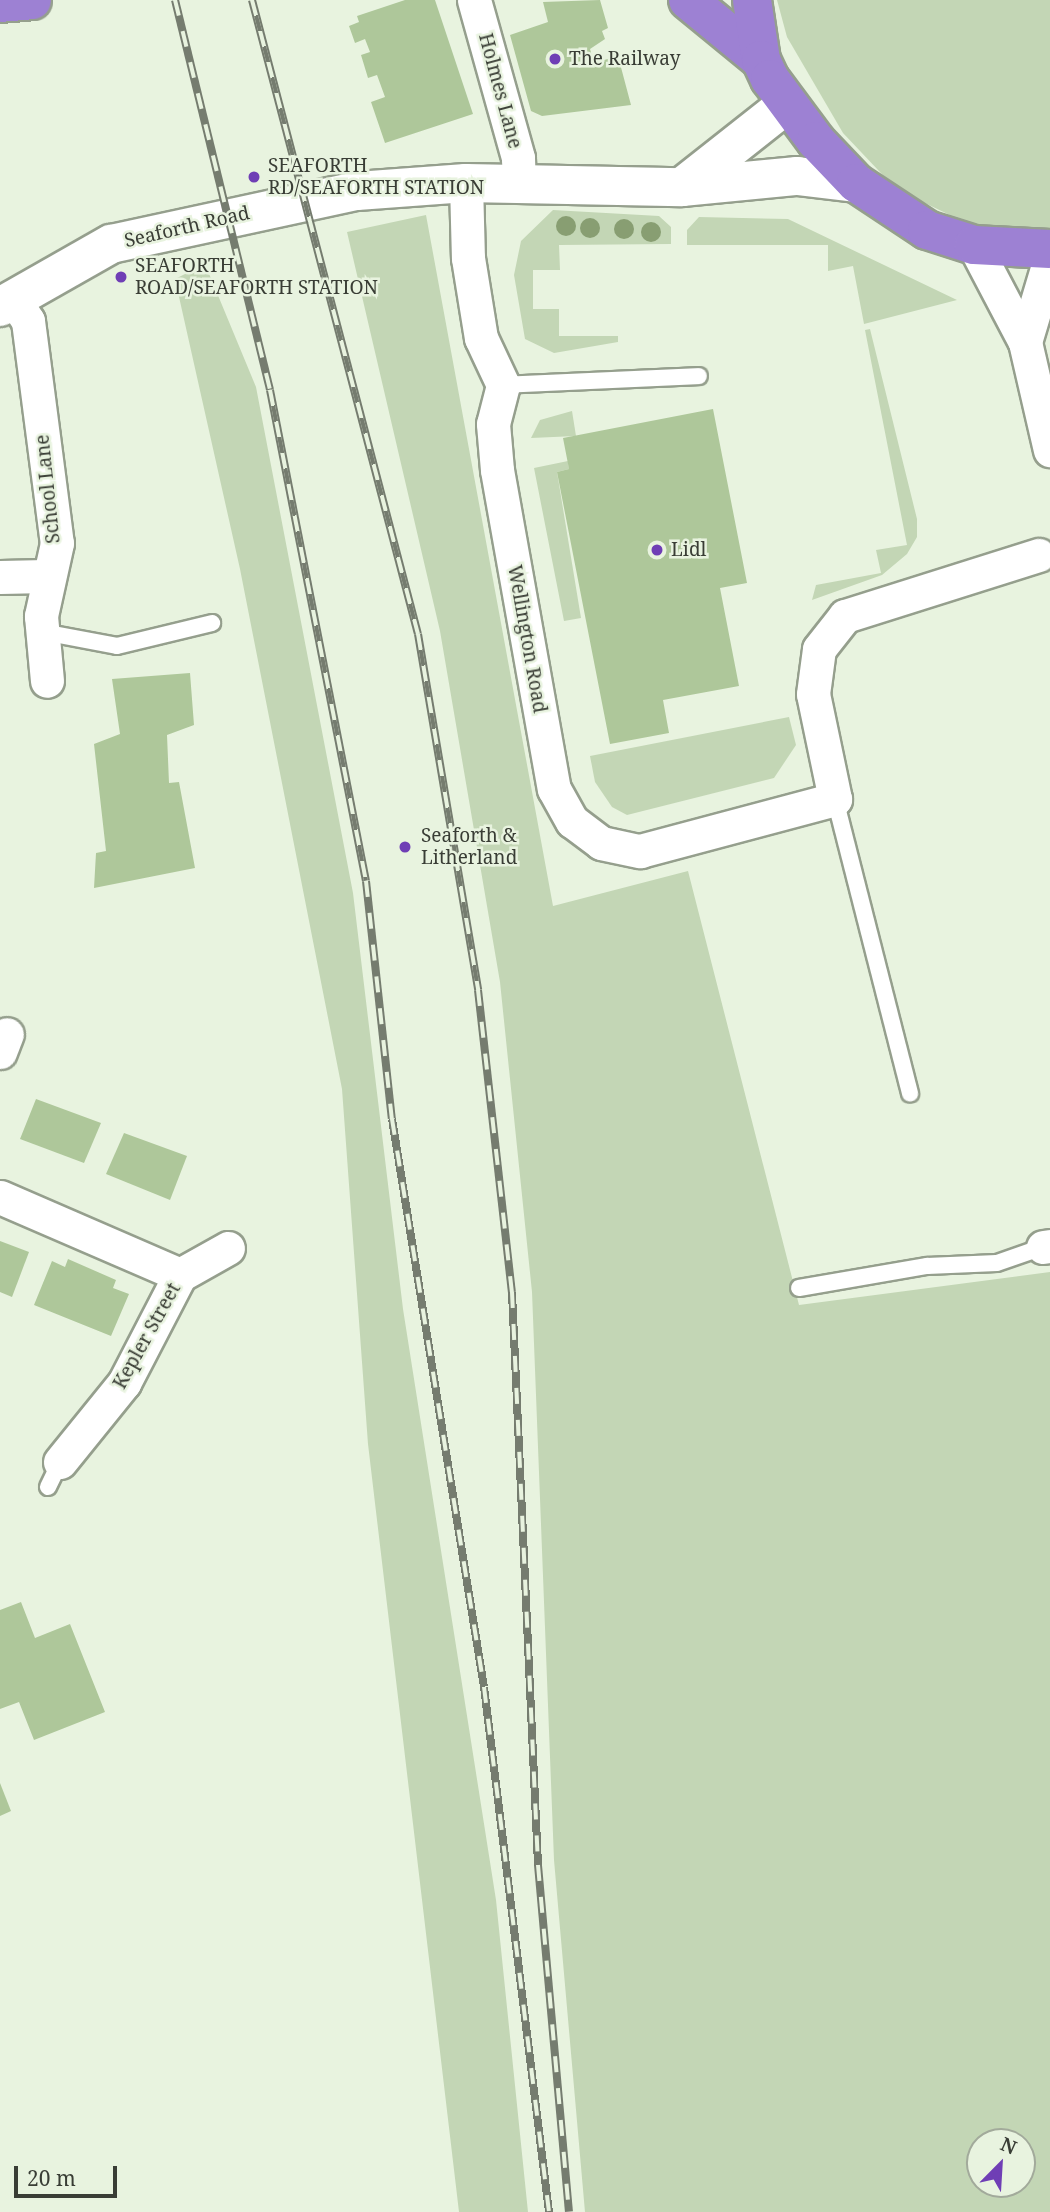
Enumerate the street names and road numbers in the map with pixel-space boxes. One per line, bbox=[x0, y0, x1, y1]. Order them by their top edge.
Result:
street label: Holmes Lane bbox=[474, 31, 526, 151]
street label: Seaforth Road bbox=[122, 202, 252, 252]
street label: School Lane bbox=[31, 433, 65, 545]
street label: Wellington Road bbox=[503, 563, 551, 715]
street label: Kepler Street bbox=[109, 1279, 185, 1393]

